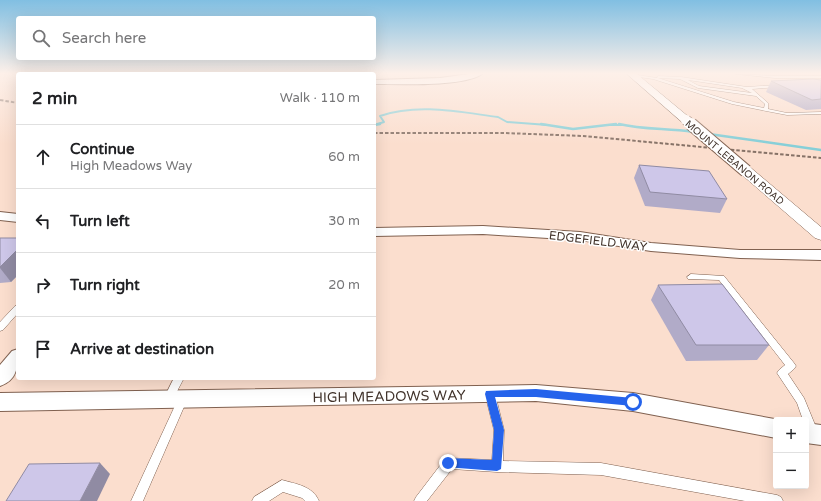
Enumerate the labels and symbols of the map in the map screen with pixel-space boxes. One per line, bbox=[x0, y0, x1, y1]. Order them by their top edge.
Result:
street label: MOUNT LEBANON ROAD bbox=[682, 118, 786, 208]
street label: EDGEFIELD WAY bbox=[548, 228, 648, 254]
street label: HIGH MEADOWS WAY bbox=[312, 387, 466, 406]
route start bbox=[624, 393, 642, 411]
route end bbox=[439, 454, 457, 472]

